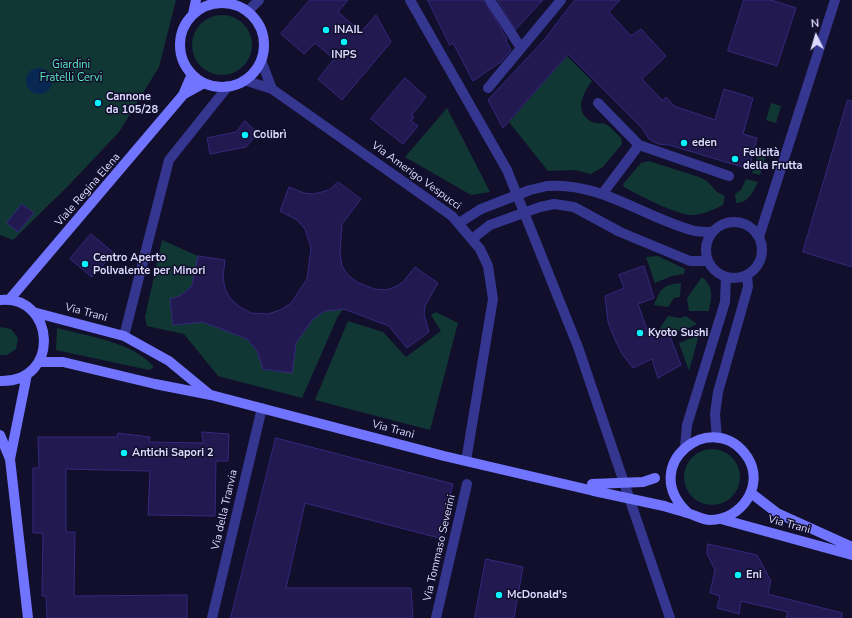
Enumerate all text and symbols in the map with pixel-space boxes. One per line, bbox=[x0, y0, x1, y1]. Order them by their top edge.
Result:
north arrow bbox=[796, 16, 836, 56]
text: N bbox=[810, 16, 820, 31]
place label: INAIL bbox=[334, 23, 363, 37]
marker: INAIL bbox=[321, 25, 331, 35]
marker: INPS bbox=[339, 37, 349, 47]
place label: INPS bbox=[331, 48, 357, 62]
park label: Giardini Fratelli Cervi bbox=[40, 58, 102, 84]
place label: Cannone da 105/28 bbox=[106, 90, 158, 116]
marker: Cannone da 105/28 bbox=[93, 98, 103, 108]
place label: Colibrì bbox=[253, 128, 286, 142]
marker: Colibrì bbox=[240, 130, 250, 140]
place label: eden bbox=[692, 136, 717, 150]
marker: eden bbox=[679, 138, 689, 148]
street label: Via Amerigo Vespucci bbox=[369, 139, 463, 213]
place label: Felicità della Frutta bbox=[743, 146, 802, 172]
street label: Viale Regina Elena bbox=[53, 151, 123, 229]
marker: Felicità della Frutta bbox=[730, 154, 740, 164]
place label: Centro Aperto Polivalente per Minori bbox=[93, 251, 205, 277]
marker: Centro Aperto Polivalente per Minori bbox=[80, 259, 90, 269]
street label: Via Trani bbox=[63, 301, 109, 325]
place label: Kyoto Sushi bbox=[648, 326, 708, 340]
marker: Kyoto Sushi bbox=[635, 328, 645, 338]
street label: Via Trani bbox=[370, 418, 416, 442]
place label: Antichi Sapori 2 bbox=[132, 446, 214, 460]
marker: Antichi Sapori 2 bbox=[119, 448, 129, 458]
street label: Via della Tranvia bbox=[209, 469, 241, 551]
street label: Via Tommaso Severini bbox=[421, 493, 459, 603]
street label: Via Trani bbox=[766, 513, 812, 537]
place label: Eni bbox=[746, 568, 762, 582]
marker: Eni bbox=[733, 570, 743, 580]
place label: McDonald's bbox=[507, 588, 567, 602]
marker: McDonald's bbox=[494, 590, 504, 600]

